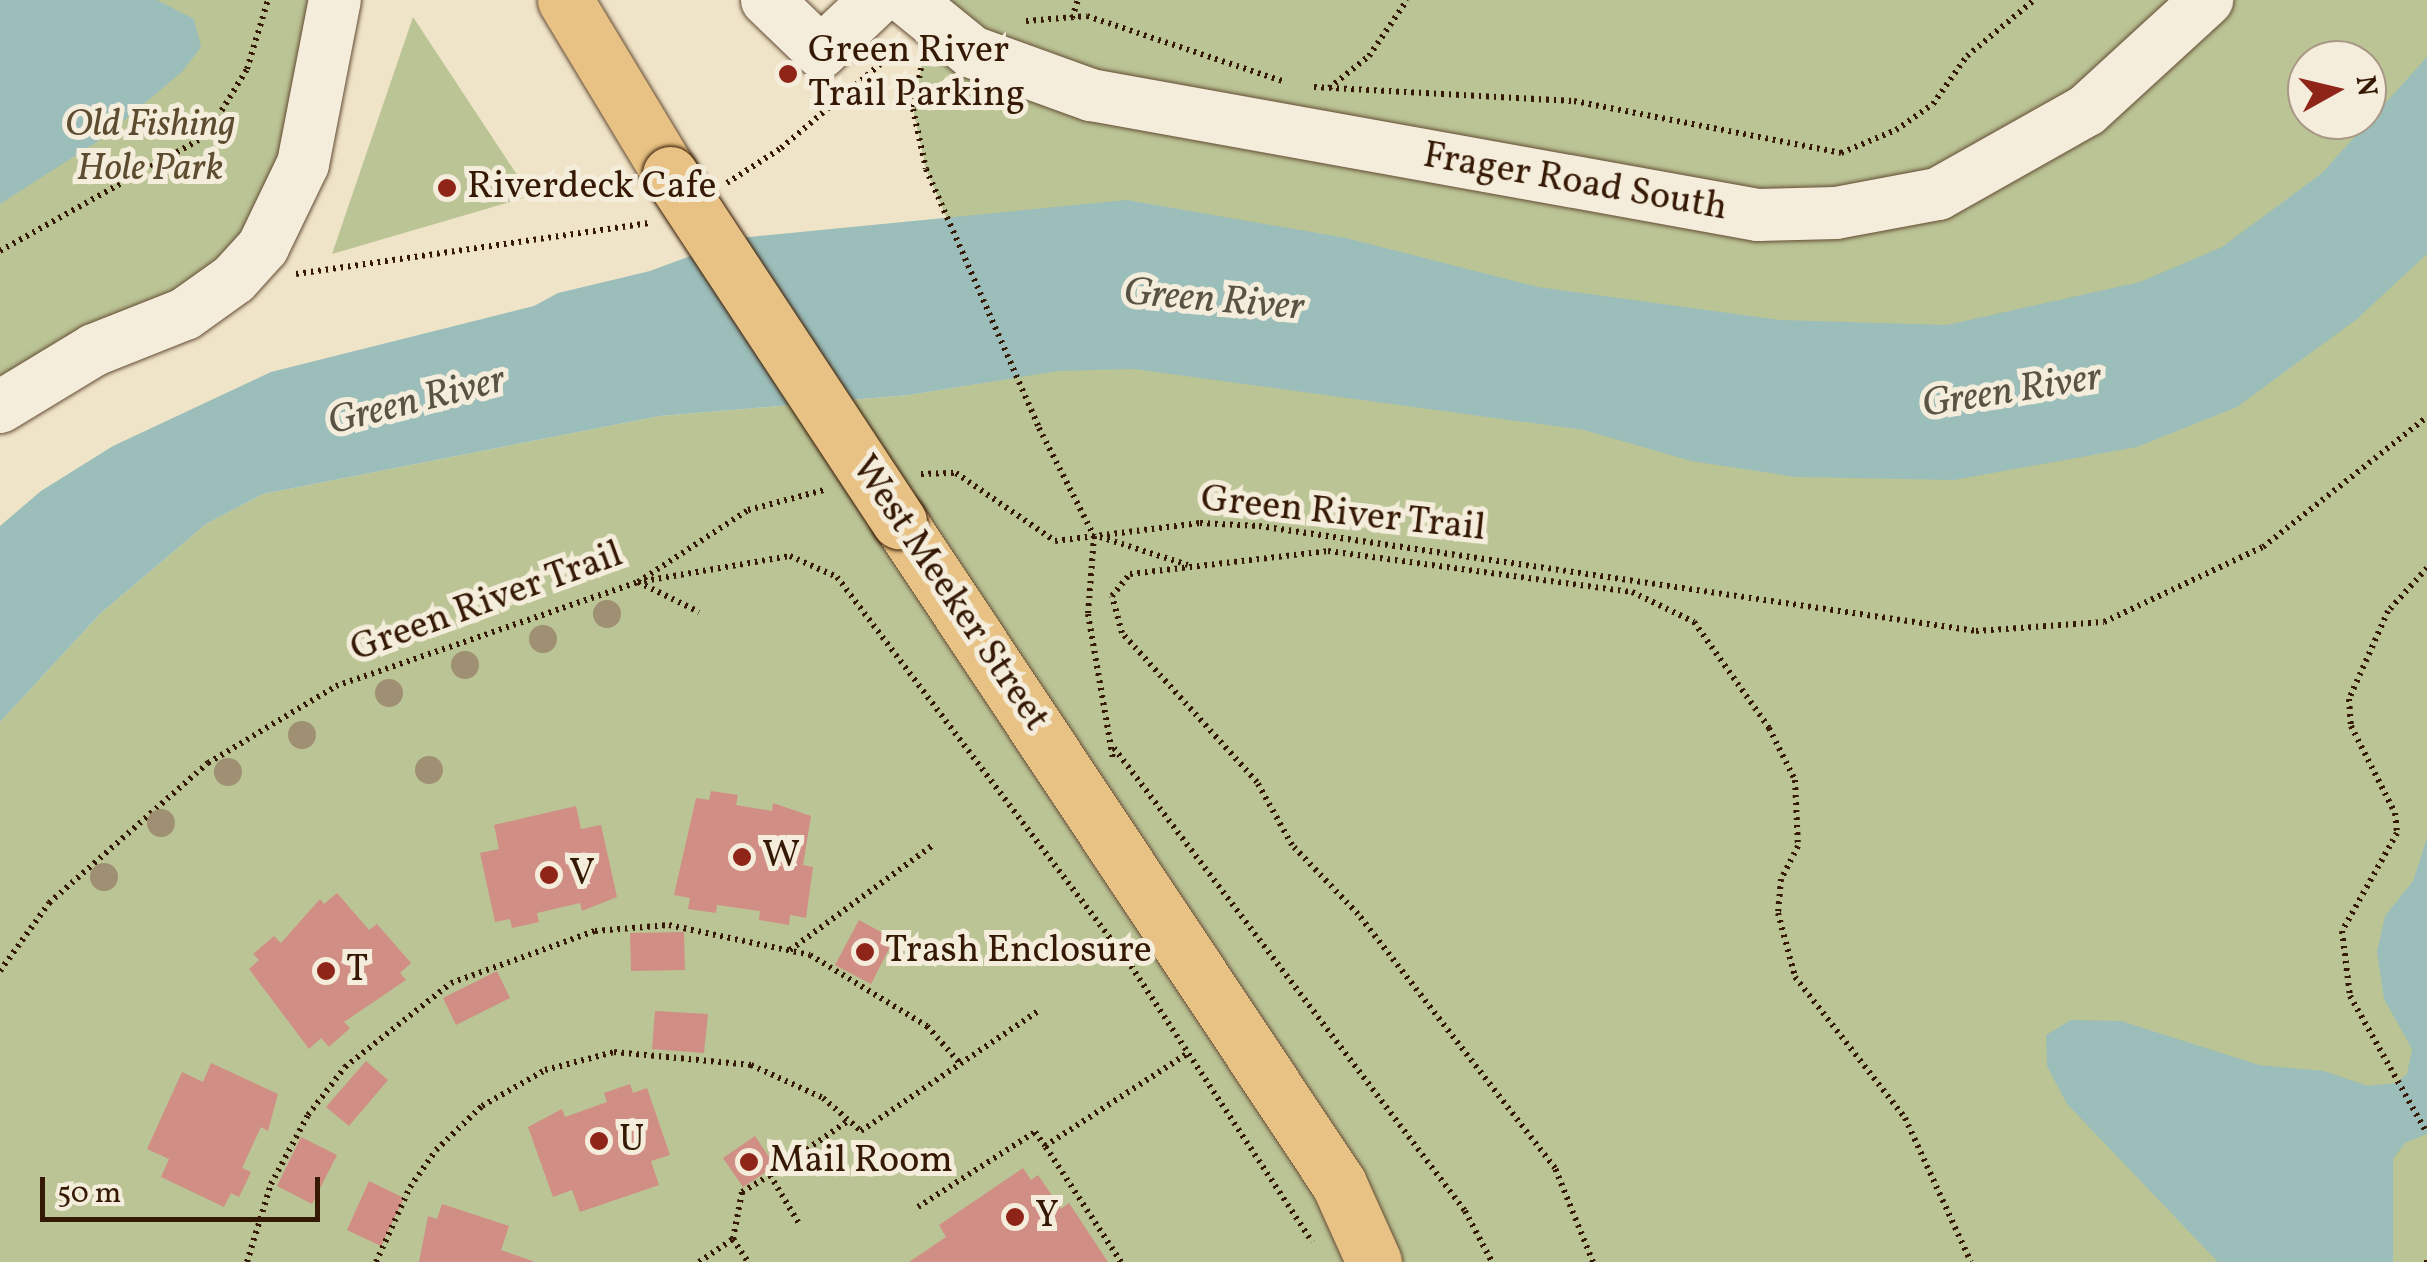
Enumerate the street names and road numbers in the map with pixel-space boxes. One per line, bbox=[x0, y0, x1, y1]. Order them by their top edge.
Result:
street label: Frager Road South bbox=[1419, 134, 1731, 232]
street label: West Meeker Street bbox=[840, 448, 1058, 740]
street label: Green River Trail bbox=[1198, 477, 1488, 553]
street label: Green River Trail bbox=[344, 532, 630, 674]

